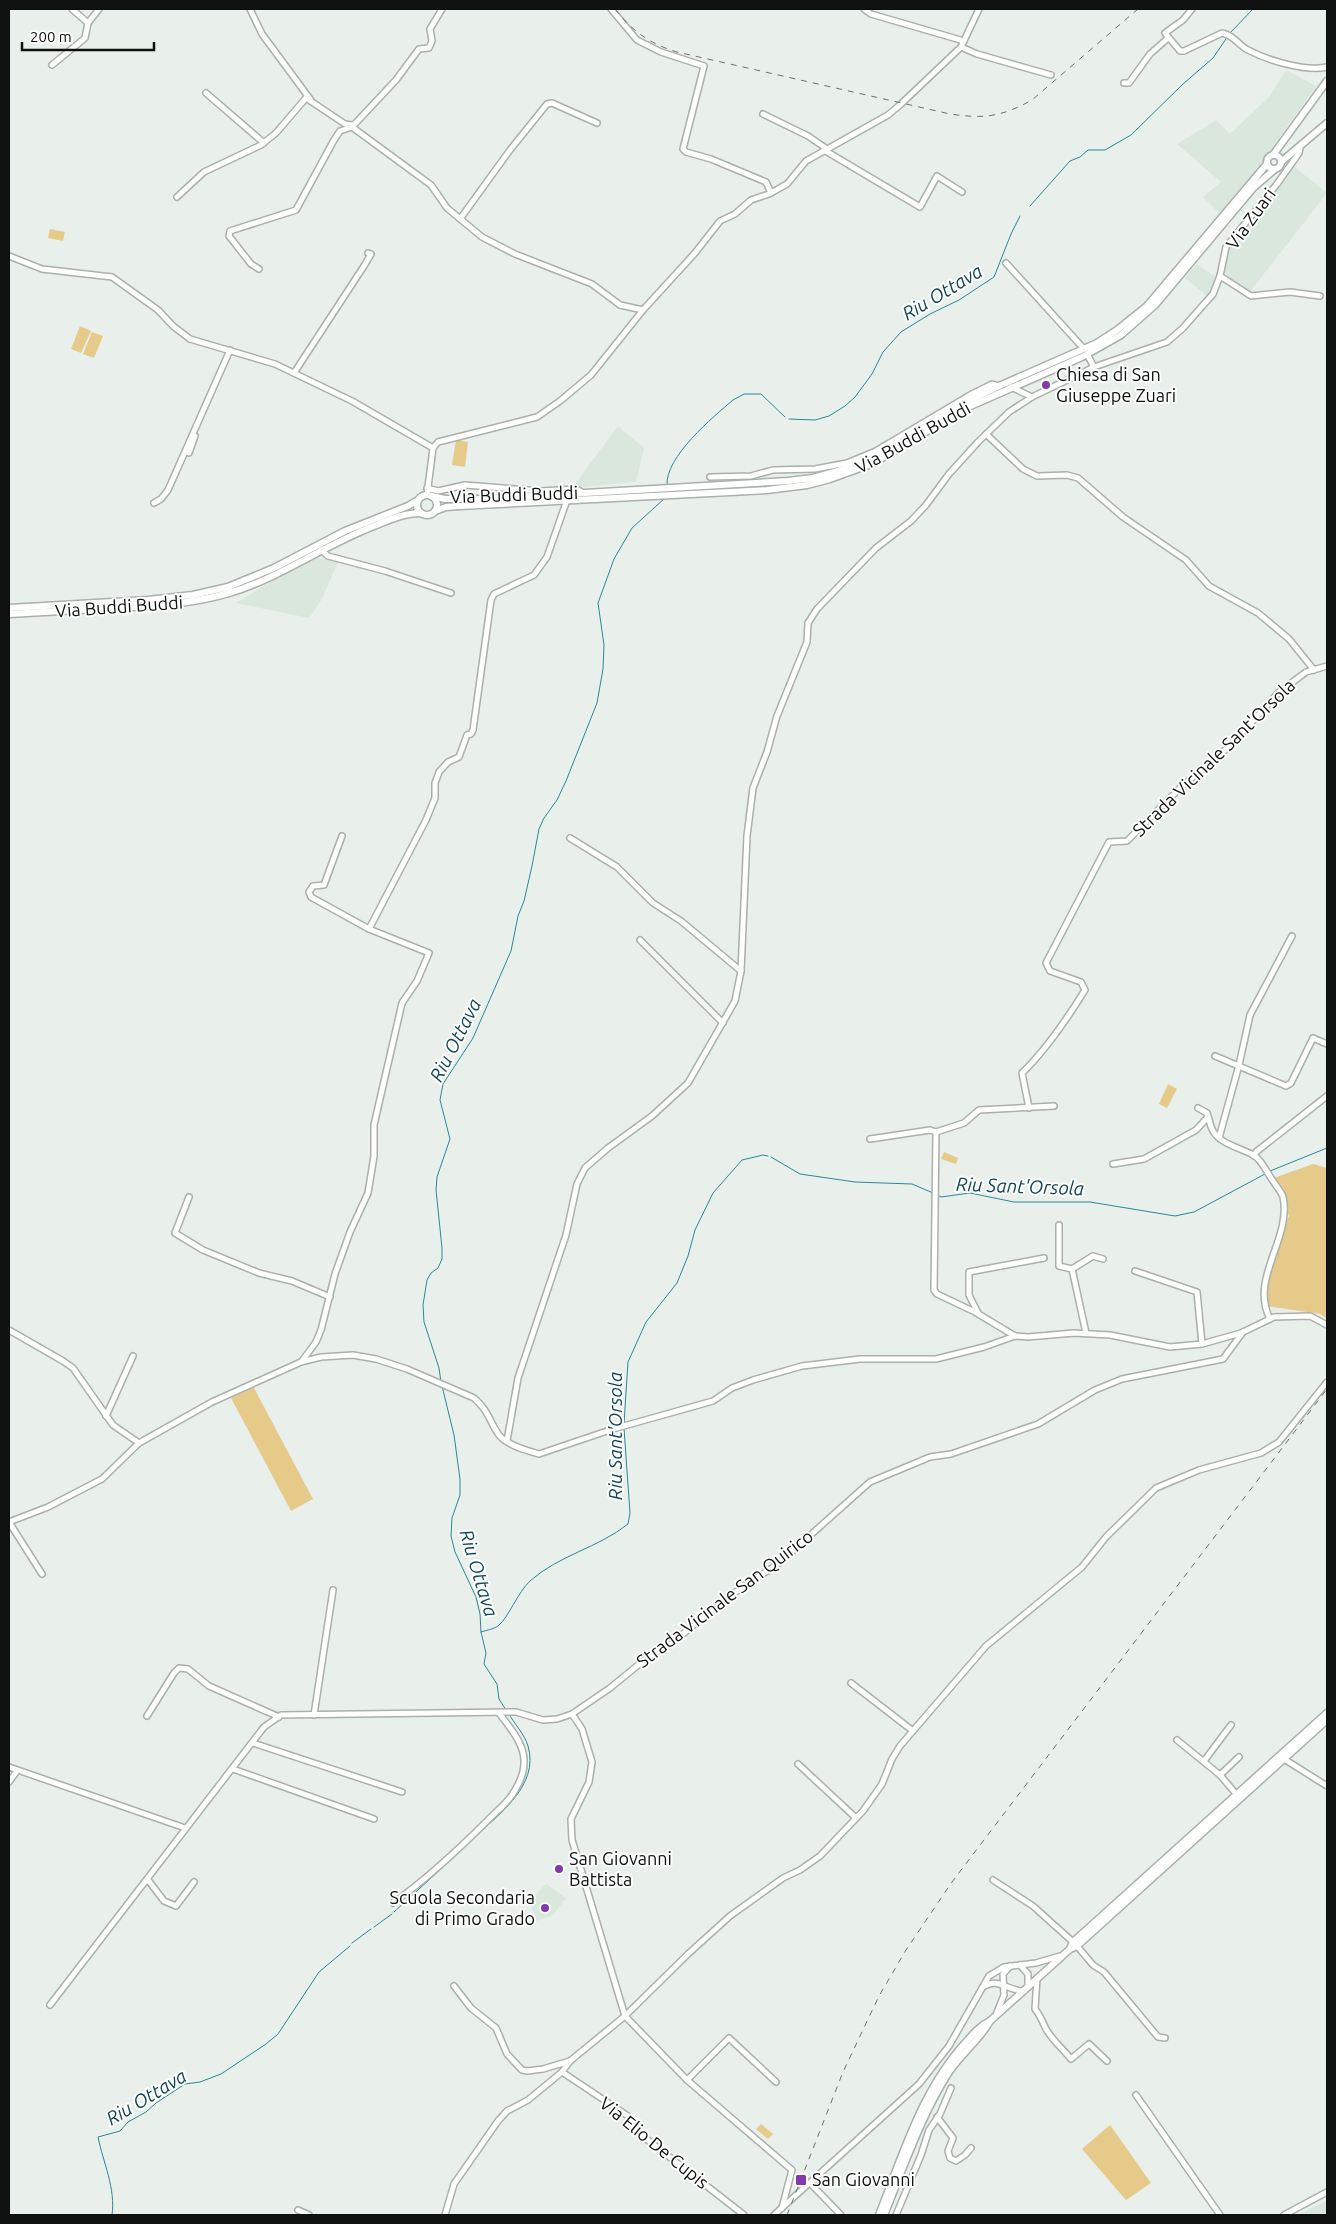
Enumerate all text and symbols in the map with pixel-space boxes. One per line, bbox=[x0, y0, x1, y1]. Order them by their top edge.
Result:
scale bar bbox=[22, 20, 155, 52]
text: 200 m bbox=[30, 28, 72, 45]
street label: Via Zuari bbox=[1221, 184, 1279, 253]
water label: Riu Ottava bbox=[898, 259, 986, 325]
place label: Chiesa di San Giuseppe Zuari bbox=[1056, 364, 1176, 405]
marker: Chiesa di San Giuseppe Zuari bbox=[1040, 379, 1052, 391]
street label: Via Buddi Buddi bbox=[852, 397, 973, 477]
street label: Via Buddi Buddi bbox=[450, 482, 578, 506]
street label: Via Buddi Buddi bbox=[54, 592, 184, 620]
street label: Strada Vicinale Sant'Orsola bbox=[1128, 675, 1298, 840]
water label: Riu Ottava bbox=[425, 995, 485, 1085]
water label: Riu Sant'Orsola bbox=[955, 1173, 1085, 1199]
water label: Riu Sant'Orsola bbox=[604, 1372, 626, 1500]
street label: Strada Vicinale San Quirico bbox=[632, 1525, 817, 1672]
water label: Riu Ottava bbox=[455, 1527, 503, 1619]
place label: San Giovanni Battista bbox=[569, 1848, 672, 1889]
marker: San Giovanni Battista bbox=[553, 1863, 565, 1875]
place label: Scuola Secondaria di Primo Grado bbox=[390, 1887, 535, 1928]
marker: Scuola Secondaria di Primo Grado bbox=[539, 1902, 551, 1914]
water label: Riu Ottava bbox=[102, 2064, 190, 2130]
street label: Via Elio De Cupis bbox=[596, 2092, 713, 2192]
place label: San Giovanni bbox=[812, 2169, 915, 2189]
marker: San Giovanni bbox=[794, 2173, 808, 2187]

